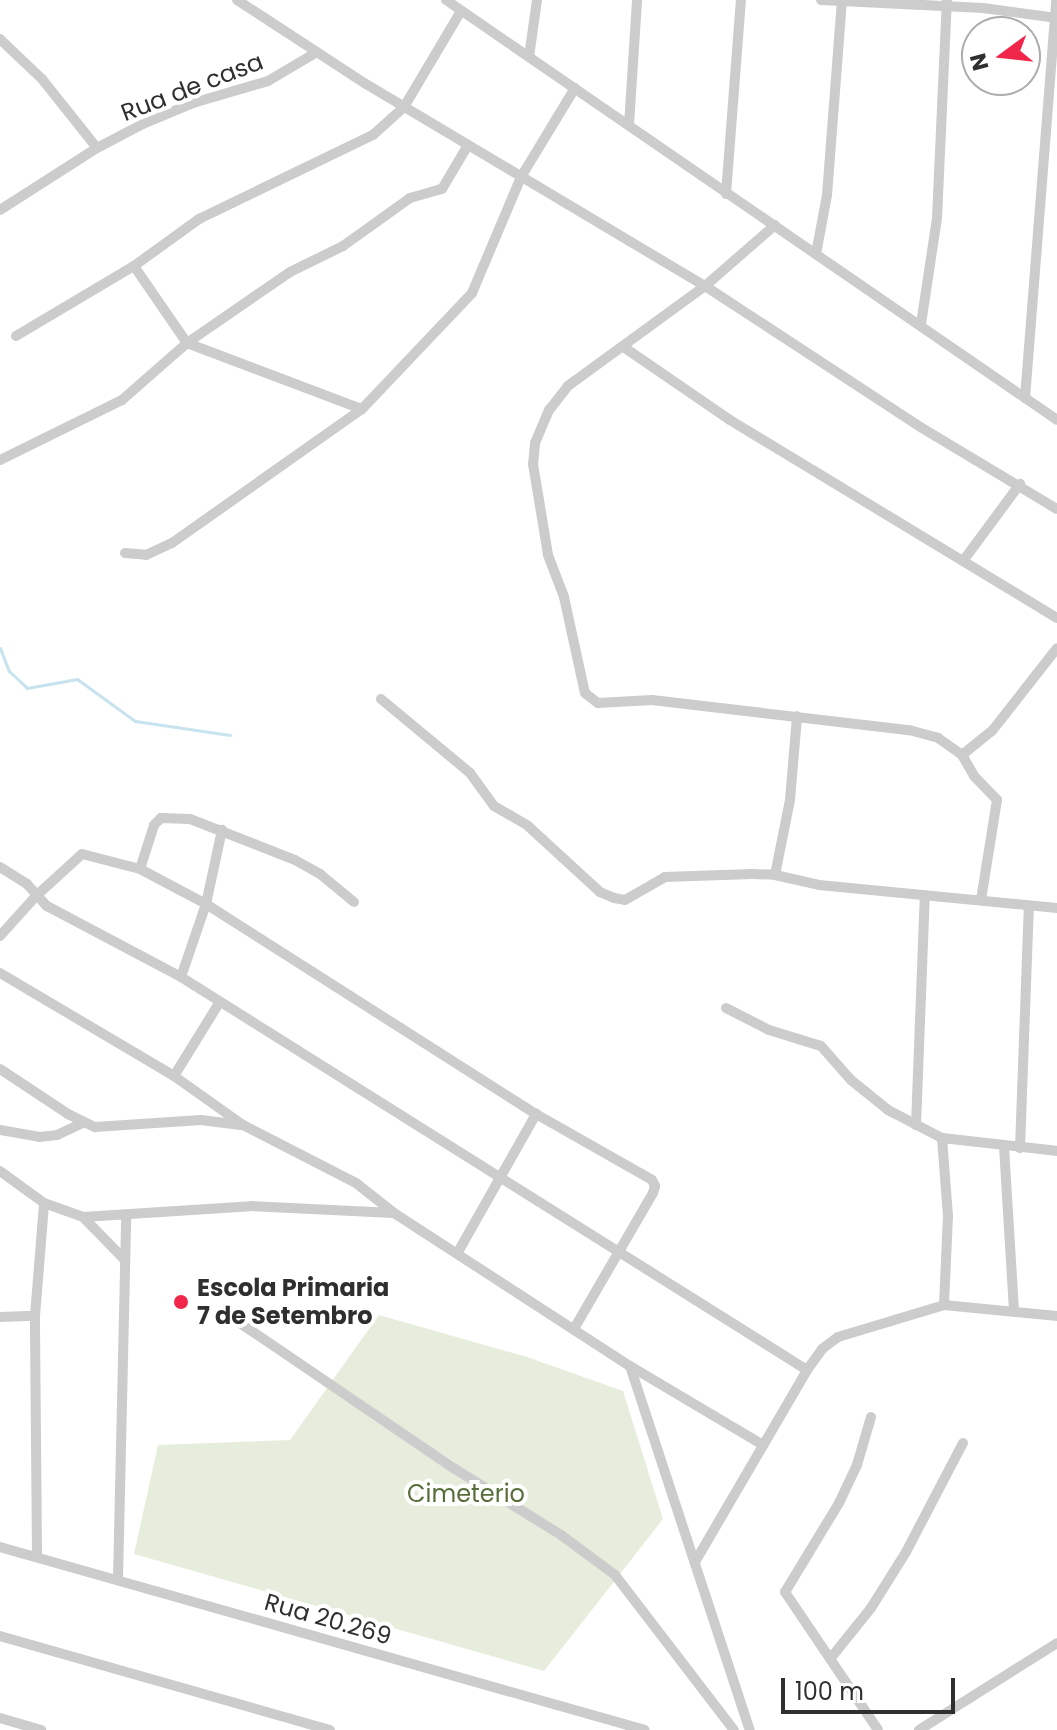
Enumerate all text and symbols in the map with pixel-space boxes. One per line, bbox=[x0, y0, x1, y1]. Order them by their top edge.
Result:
north arrow bbox=[961, 16, 1041, 96]
street label: Rua de casa bbox=[117, 47, 267, 127]
text: N bbox=[962, 50, 996, 74]
place label: Escola Primaria 7 de Setembro bbox=[197, 1274, 389, 1330]
marker: Escola Primaria 7 de Setembro bbox=[172, 1293, 190, 1311]
park label: Cimeterio bbox=[407, 1480, 525, 1508]
street label: Rua 20.269 bbox=[261, 1587, 395, 1651]
scale bar bbox=[785, 1662, 959, 1712]
text: 100 m bbox=[795, 1675, 864, 1708]

